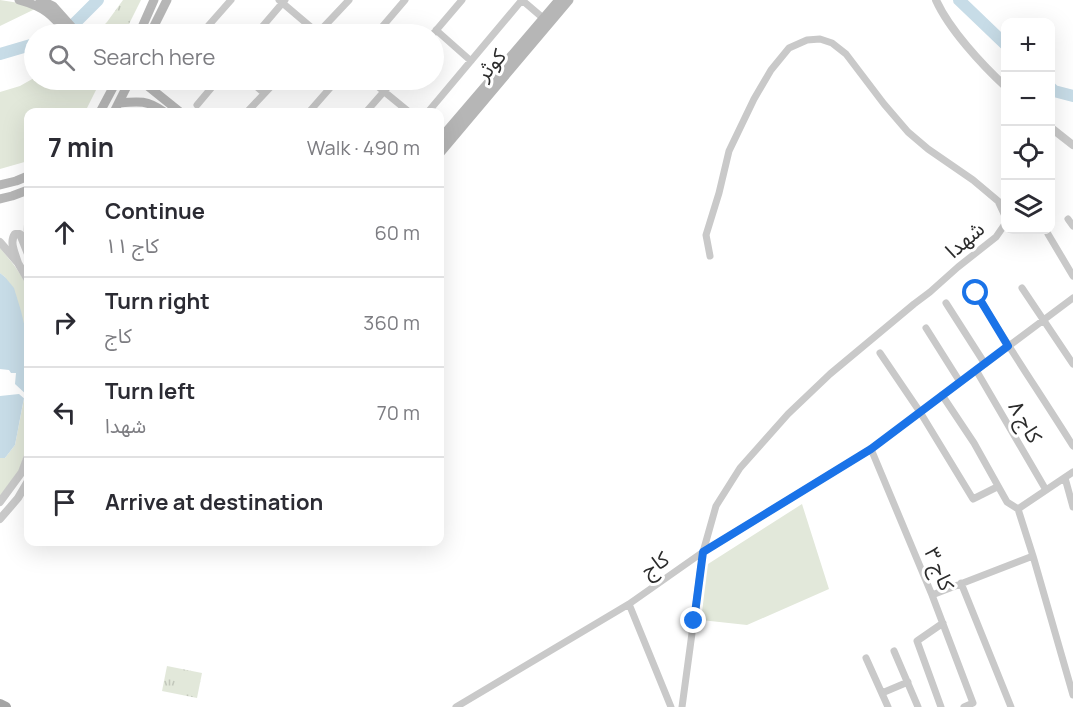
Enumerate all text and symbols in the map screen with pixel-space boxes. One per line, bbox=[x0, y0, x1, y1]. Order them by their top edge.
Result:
map controls bbox=[1001, 18, 1055, 234]
button: + bbox=[1001, 18, 1055, 72]
search box bbox=[24, 24, 444, 90]
icon: search bbox=[45, 41, 78, 74]
text: Search here bbox=[93, 42, 215, 72]
street label: کوثر bbox=[468, 42, 512, 87]
button: − bbox=[1001, 72, 1055, 126]
button: locate bbox=[1001, 126, 1055, 180]
text: 7 min bbox=[48, 129, 114, 165]
text: Walk · 490 m bbox=[307, 134, 420, 161]
button: layers bbox=[1001, 180, 1055, 234]
text: Continue bbox=[105, 196, 205, 226]
street label: شهدا bbox=[939, 214, 990, 264]
icon: ahead bbox=[48, 216, 81, 249]
text: 60 m bbox=[374, 219, 420, 246]
text: کاج ۱۱ bbox=[105, 232, 159, 259]
route start bbox=[962, 279, 988, 305]
text: Turn right bbox=[105, 286, 210, 316]
icon: right bbox=[48, 306, 81, 339]
text: 360 m bbox=[363, 309, 420, 336]
text: کاج bbox=[105, 322, 132, 349]
text: Turn left bbox=[105, 376, 195, 406]
street label: کاج ۸ bbox=[1001, 395, 1049, 449]
icon: left bbox=[48, 396, 81, 429]
text: 70 m bbox=[377, 399, 420, 426]
text: شهدا bbox=[105, 412, 146, 439]
icon: arrive bbox=[48, 486, 81, 519]
text: Arrive at destination bbox=[105, 487, 323, 517]
street label: کاج ۳ bbox=[917, 543, 962, 596]
street label: کاج bbox=[635, 544, 675, 585]
route end bbox=[680, 607, 706, 633]

